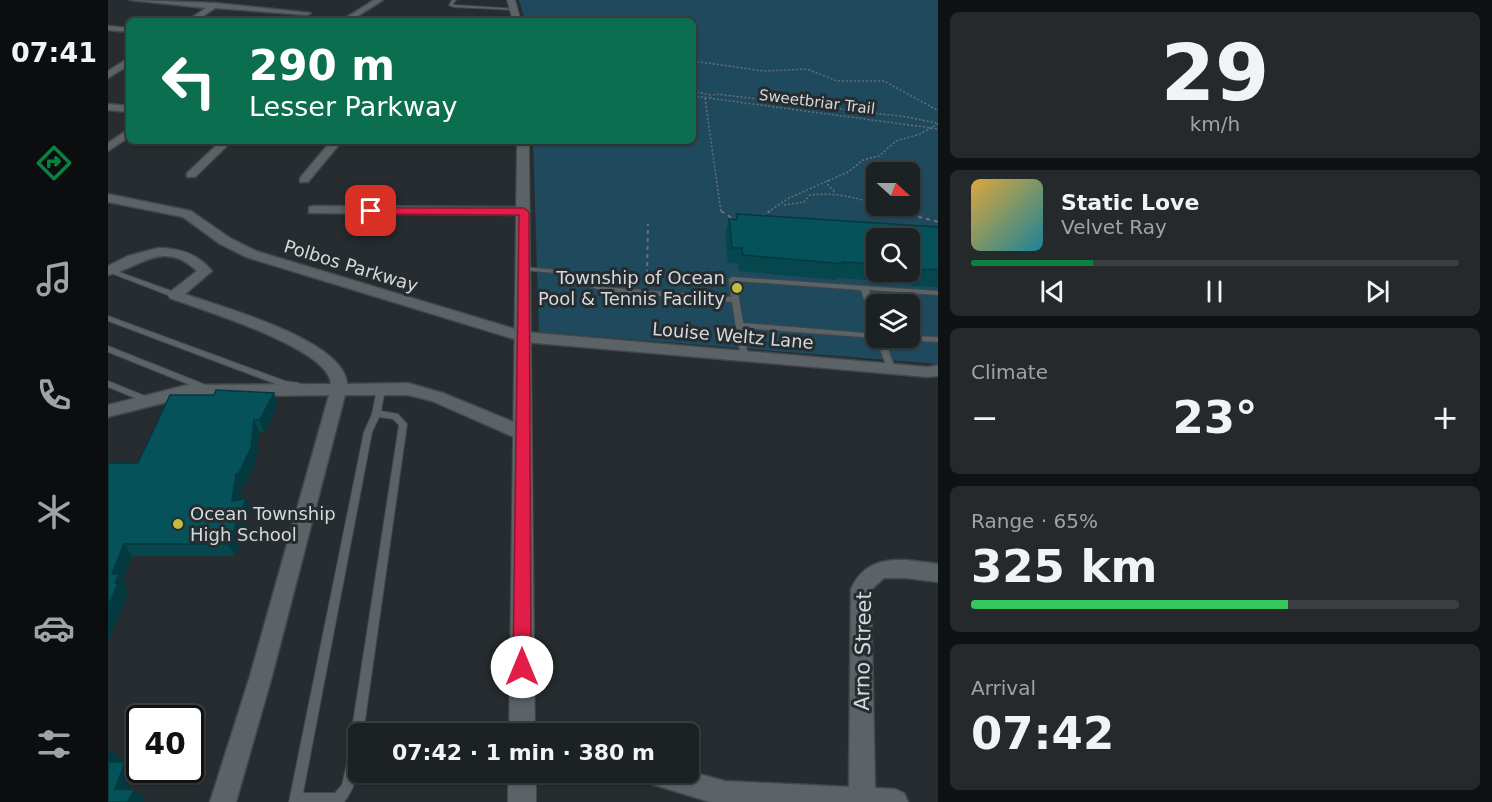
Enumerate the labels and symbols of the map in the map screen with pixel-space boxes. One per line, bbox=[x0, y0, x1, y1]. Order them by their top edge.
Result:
street label: Sweetbriar Trail bbox=[758, 86, 876, 118]
north arrow bbox=[866, 162, 920, 216]
pin bbox=[345, 185, 396, 236]
street label: Polbos Parkway bbox=[282, 235, 421, 296]
place label: Township of Ocean Pool & Tennis Facility bbox=[538, 267, 725, 309]
marker: Township of Ocean Pool & Tennis Facility bbox=[730, 281, 744, 295]
street label: Louise Weltz Lane bbox=[651, 318, 815, 353]
place label: Ocean Township High School bbox=[190, 503, 336, 545]
marker: Ocean Township High School bbox=[171, 517, 185, 531]
street label: Arno Street bbox=[850, 591, 876, 711]
position arrow bbox=[490, 635, 554, 699]
speed limit sign: 40 bbox=[126, 705, 204, 783]

